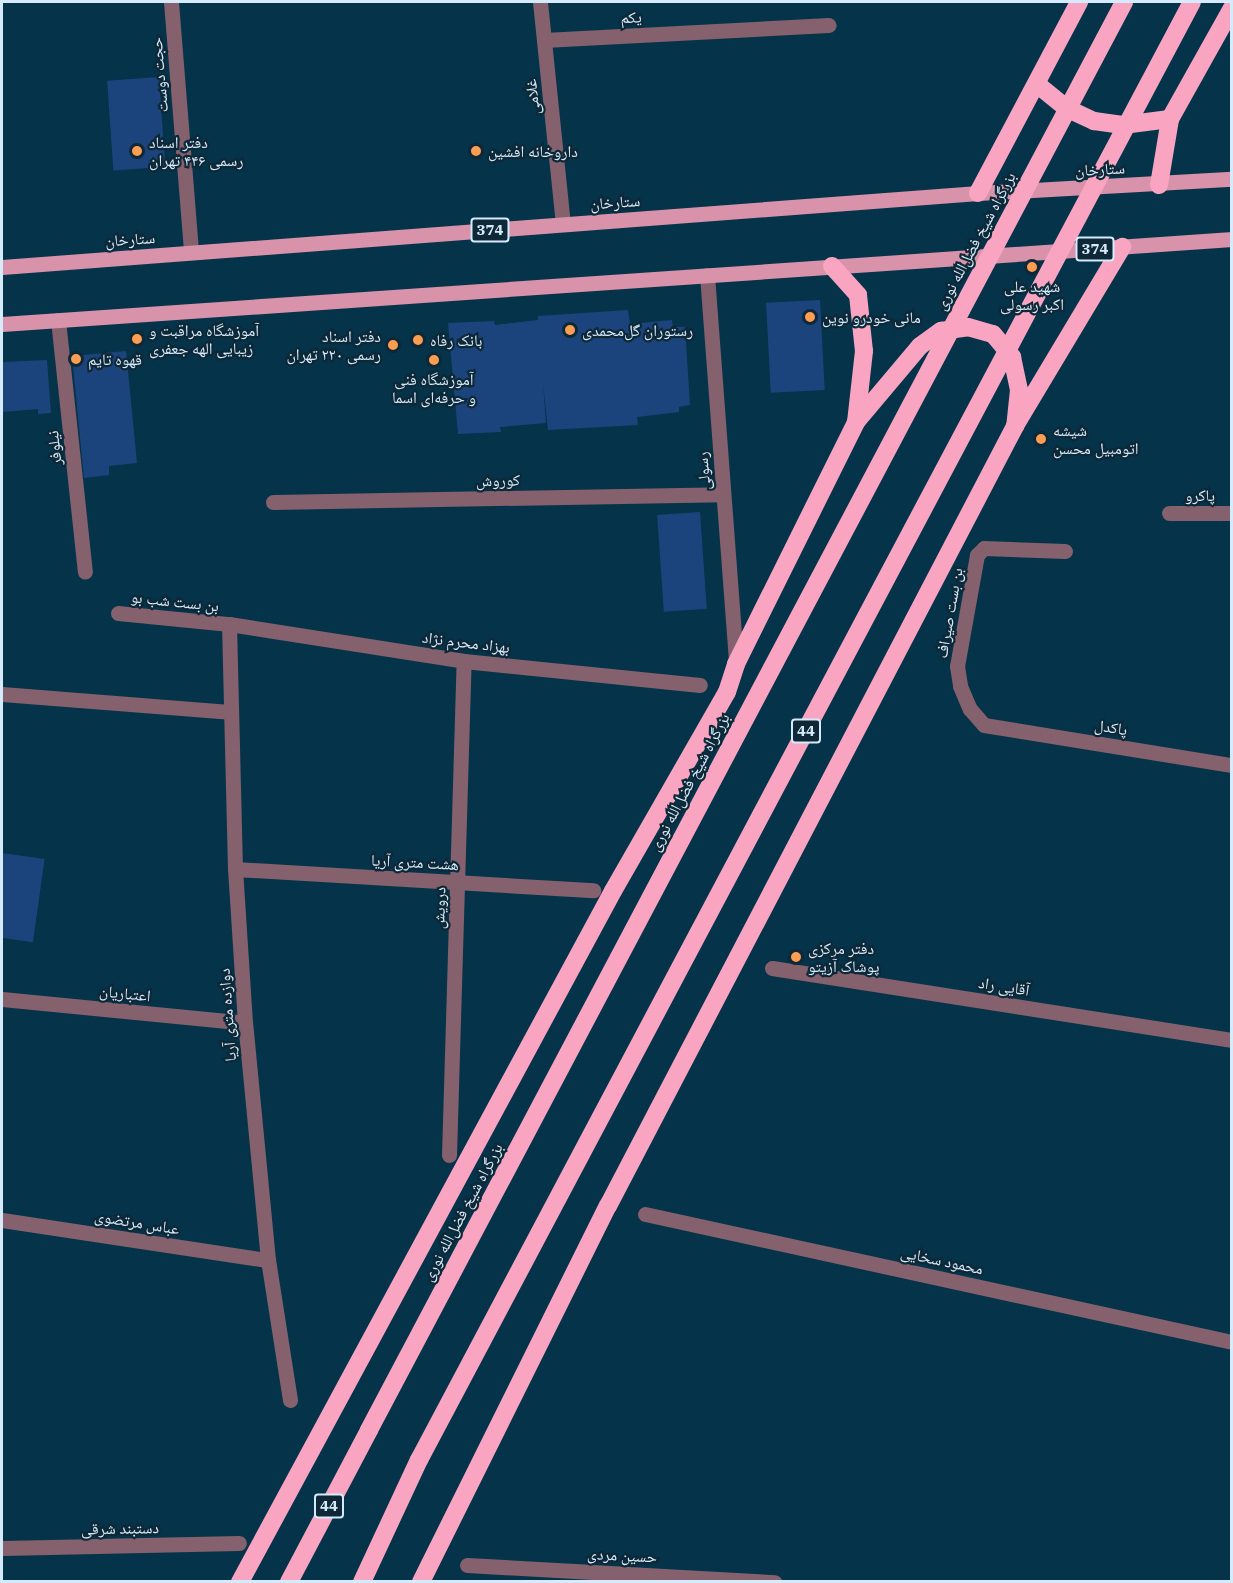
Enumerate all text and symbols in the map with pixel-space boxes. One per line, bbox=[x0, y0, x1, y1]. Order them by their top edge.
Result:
street label: یکم bbox=[620, 7, 642, 27]
street label: حجت دوست bbox=[146, 37, 172, 113]
street label: غلامی bbox=[521, 78, 543, 116]
place label: دفتر اسناد رسمی ۴۴۶ تهران bbox=[149, 132, 244, 170]
place label: داروخانه افشین bbox=[488, 141, 578, 161]
marker: دفتر اسناد رسمی ۴۴۶ تهران bbox=[130, 144, 144, 158]
marker: داروخانه افشین bbox=[469, 144, 483, 158]
street label: ستارخان bbox=[1074, 158, 1126, 180]
street label: بزرگراه شیخ فضل‌الله نوری bbox=[930, 169, 1020, 313]
street label: ستارخان bbox=[589, 191, 641, 213]
road number: 374 bbox=[470, 218, 510, 242]
street label: ستارخان bbox=[104, 228, 156, 250]
road number: 374 bbox=[1076, 237, 1114, 261]
marker: شهید علی اکبر رسولی bbox=[1025, 260, 1039, 274]
place label: شهید علی اکبر رسولی bbox=[1000, 276, 1064, 314]
place label: مانی خودرو نوین bbox=[822, 307, 921, 327]
marker: مانی خودرو نوین bbox=[803, 310, 817, 324]
place label: آموزشگاه مراقبت و زیبایی الهه جعفری bbox=[149, 320, 259, 358]
place label: رستوران گل‌محمدی bbox=[582, 320, 693, 340]
marker: رستوران گل‌محمدی bbox=[563, 323, 577, 337]
place label: دفتر اسناد رسمی ۲۲۰ تهران bbox=[286, 326, 381, 364]
place label: بانک رفاه bbox=[430, 330, 482, 350]
marker: آموزشگاه مراقبت و زیبایی الهه جعفری bbox=[130, 332, 144, 346]
marker: بانک رفاه bbox=[411, 333, 425, 347]
marker: دفتر اسناد رسمی ۲۲۰ تهران bbox=[386, 338, 400, 352]
place label: قهوه تایم bbox=[88, 349, 142, 369]
marker: قهوه تایم bbox=[69, 352, 83, 366]
marker: آموزشگاه فنی و حرفه‌ای اسما bbox=[427, 353, 441, 367]
place label: آموزشگاه فنی و حرفه‌ای اسما bbox=[392, 369, 476, 407]
place label: شیشه اتومبیل محسن bbox=[1053, 420, 1139, 458]
street label: نیلوفر bbox=[43, 430, 65, 466]
marker: شیشه اتومبیل محسن bbox=[1034, 432, 1048, 446]
street label: رسولی bbox=[692, 451, 714, 491]
street label: کوروش bbox=[476, 470, 520, 490]
street label: پاکرو bbox=[1185, 485, 1215, 505]
street label: بن بست صیراف bbox=[932, 566, 966, 660]
street label: بن بست شب بو bbox=[130, 587, 220, 615]
street label: بهزاد محرم نژاد bbox=[421, 627, 511, 657]
street label: بزرگراه شیخ فضل‌الله نوری bbox=[644, 710, 734, 854]
street label: پاکدل bbox=[1093, 715, 1129, 739]
road number: 44 bbox=[791, 719, 821, 743]
street label: هشت متری آریا bbox=[370, 850, 460, 874]
street label: درویش bbox=[429, 887, 449, 929]
place label: دفتر مرکزی پوشاک آزیتو bbox=[808, 938, 880, 976]
marker: دفتر مرکزی پوشاک آزیتو bbox=[789, 950, 803, 964]
street label: دوازده متری آریا bbox=[214, 968, 240, 1062]
street label: آقایی راد bbox=[977, 972, 1031, 1000]
street label: اعتباریان bbox=[98, 981, 152, 1005]
street label: بزرگراه شیخ فضل‌الله نوری bbox=[417, 1140, 507, 1284]
street label: عباس مرتضوی bbox=[93, 1206, 181, 1238]
street label: محمود سخایی bbox=[899, 1242, 985, 1278]
road number: 44 bbox=[314, 1494, 344, 1518]
street label: دستبند شرقی bbox=[81, 1518, 159, 1538]
street label: حسین مردی bbox=[587, 1544, 657, 1566]

